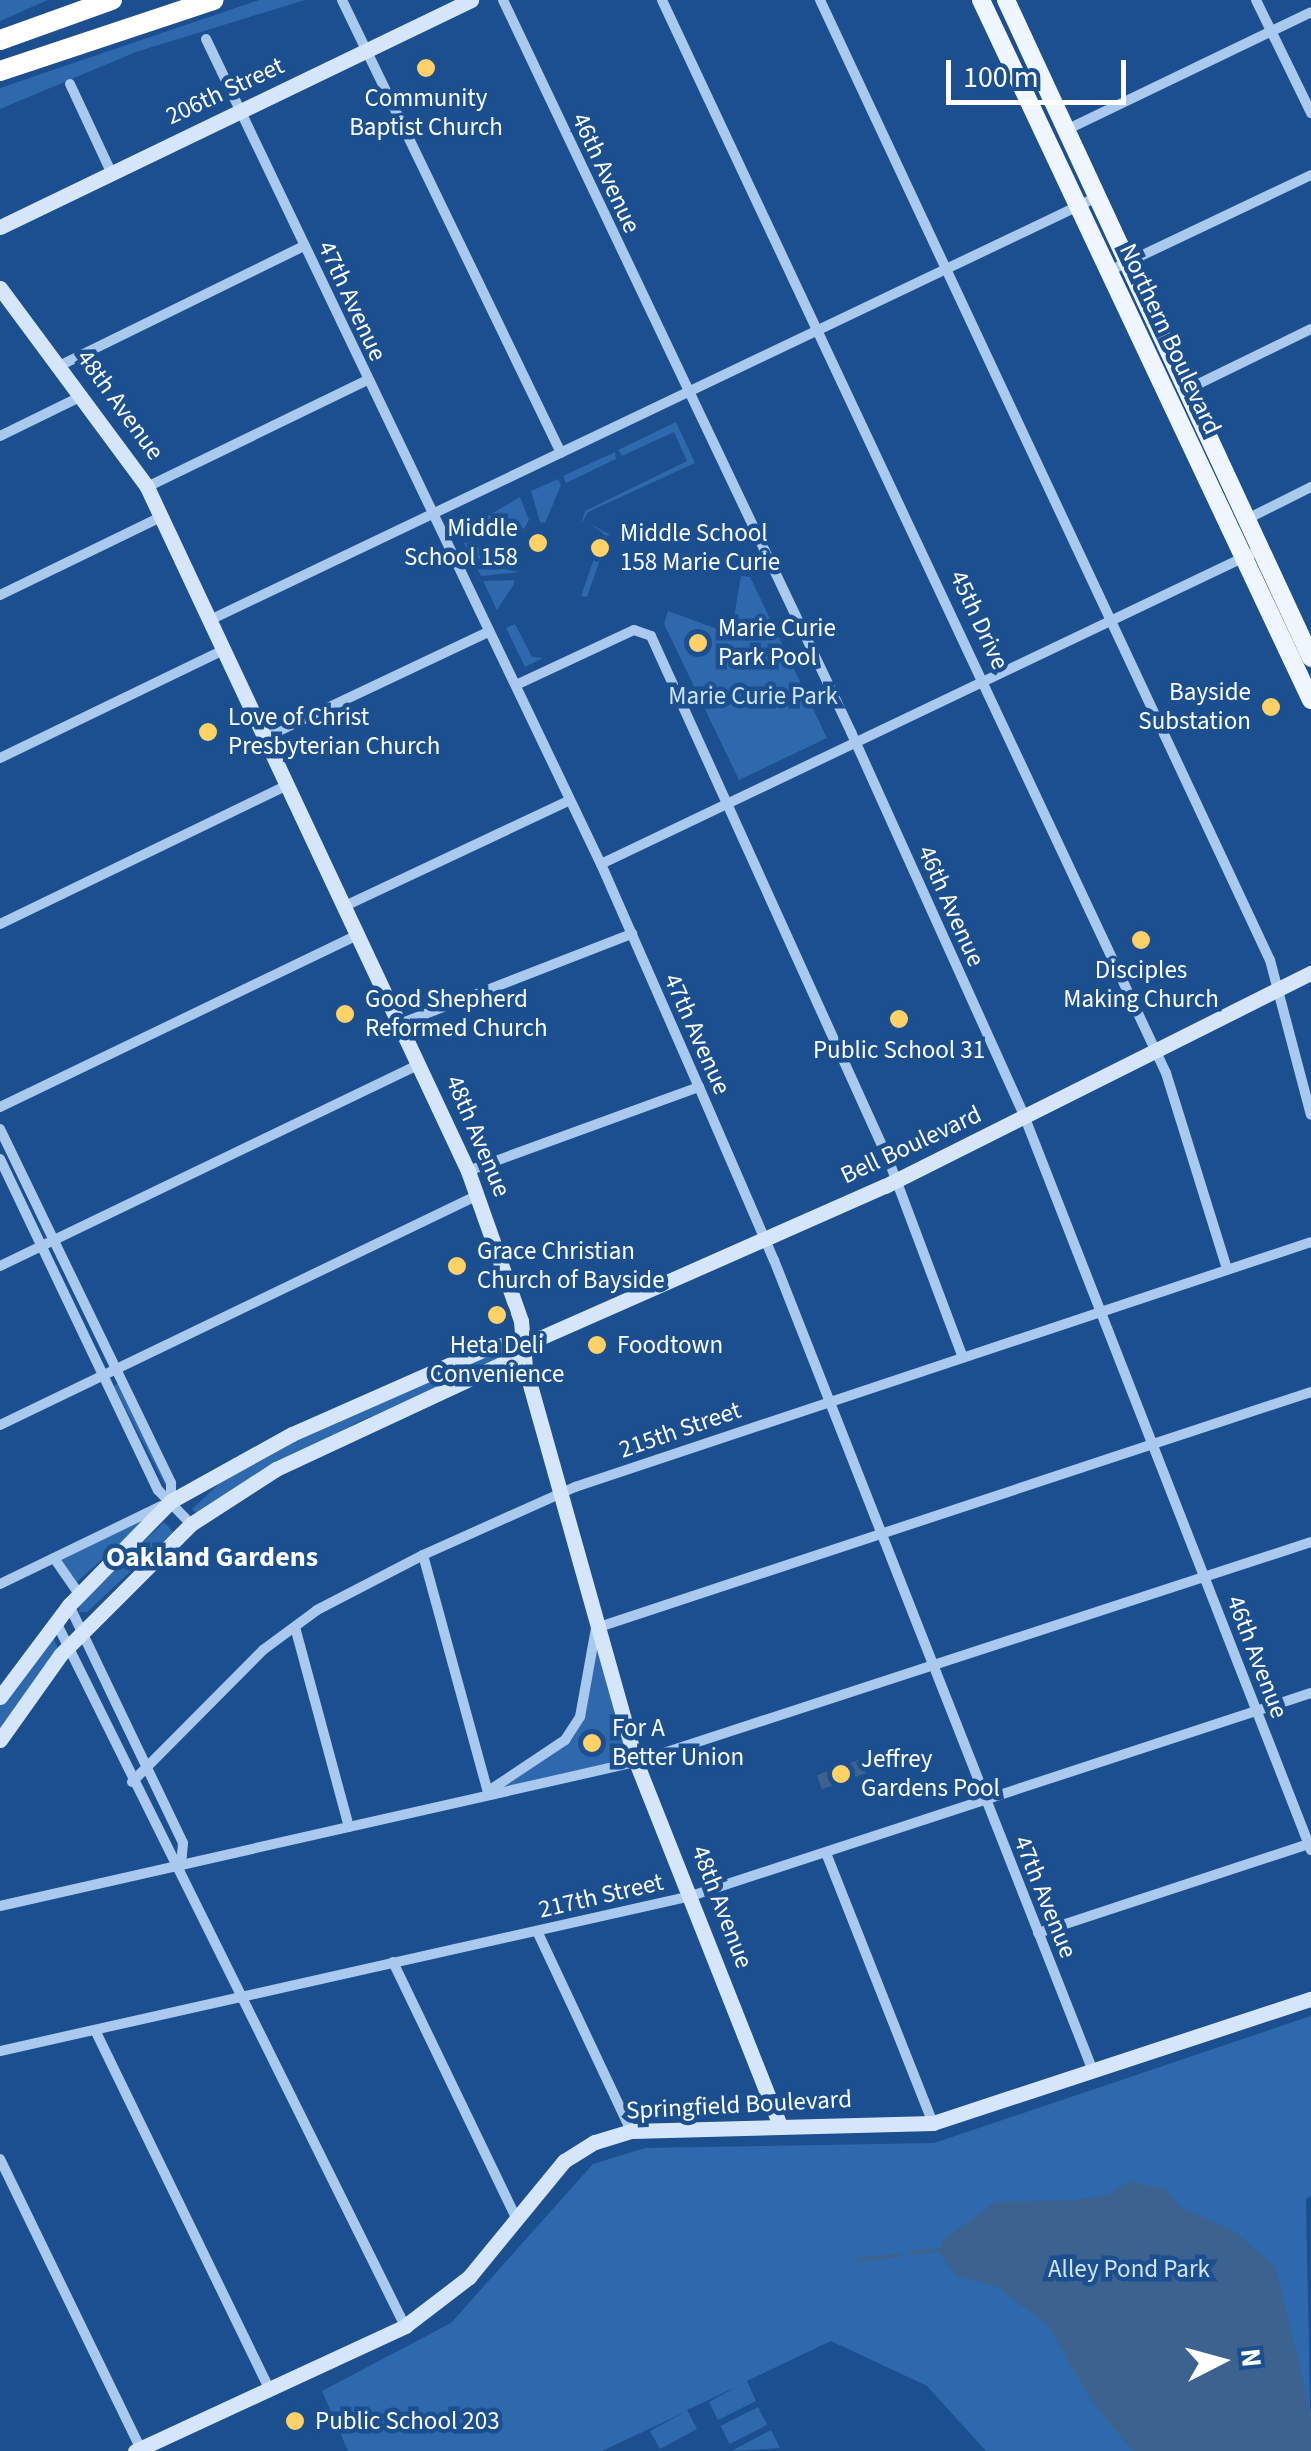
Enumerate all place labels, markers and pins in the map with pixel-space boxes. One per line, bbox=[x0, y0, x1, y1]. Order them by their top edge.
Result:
marker: Community Baptist Church bbox=[415, 57, 437, 79]
place label: Community Baptist Church bbox=[349, 84, 503, 143]
place label: Middle School 158 bbox=[404, 514, 518, 573]
place label: Middle School 158 Marie Curie bbox=[620, 519, 780, 578]
marker: Middle School 158 bbox=[527, 532, 549, 554]
marker: Middle School 158 Marie Curie bbox=[589, 537, 611, 559]
place label: Marie Curie Park Pool bbox=[718, 614, 836, 673]
marker: Marie Curie Park Pool bbox=[687, 632, 709, 654]
place label: Bayside Substation bbox=[1138, 678, 1251, 737]
marker: Bayside Substation bbox=[1260, 696, 1282, 718]
place label: Love of Christ Presbyterian Church bbox=[228, 703, 440, 762]
marker: Love of Christ Presbyterian Church bbox=[197, 721, 219, 743]
marker: Disciples Making Church bbox=[1130, 929, 1152, 951]
place label: Disciples Making Church bbox=[1063, 956, 1219, 1015]
place label: Good Shepherd Reformed Church bbox=[365, 985, 547, 1044]
marker: Good Shepherd Reformed Church bbox=[334, 1003, 356, 1025]
marker: Public School 31 bbox=[888, 1008, 910, 1030]
place label: Public School 31 bbox=[813, 1035, 985, 1065]
place label: Grace Christian Church of Bayside bbox=[477, 1237, 665, 1296]
marker: Grace Christian Church of Bayside bbox=[446, 1255, 468, 1277]
marker: Heta Deli Convenience bbox=[486, 1304, 508, 1326]
place label: Foodtown bbox=[617, 1330, 723, 1360]
place label: Heta Deli Convenience bbox=[430, 1331, 564, 1390]
marker: Foodtown bbox=[586, 1334, 608, 1356]
place label: For A Better Union bbox=[612, 1714, 744, 1773]
marker: For A Better Union bbox=[581, 1732, 603, 1754]
place label: Jeffrey Gardens Pool bbox=[861, 1745, 1000, 1804]
marker: Jeffrey Gardens Pool bbox=[830, 1763, 852, 1785]
place label: Public School 203 bbox=[315, 2406, 500, 2436]
marker: Public School 203 bbox=[284, 2410, 306, 2432]

